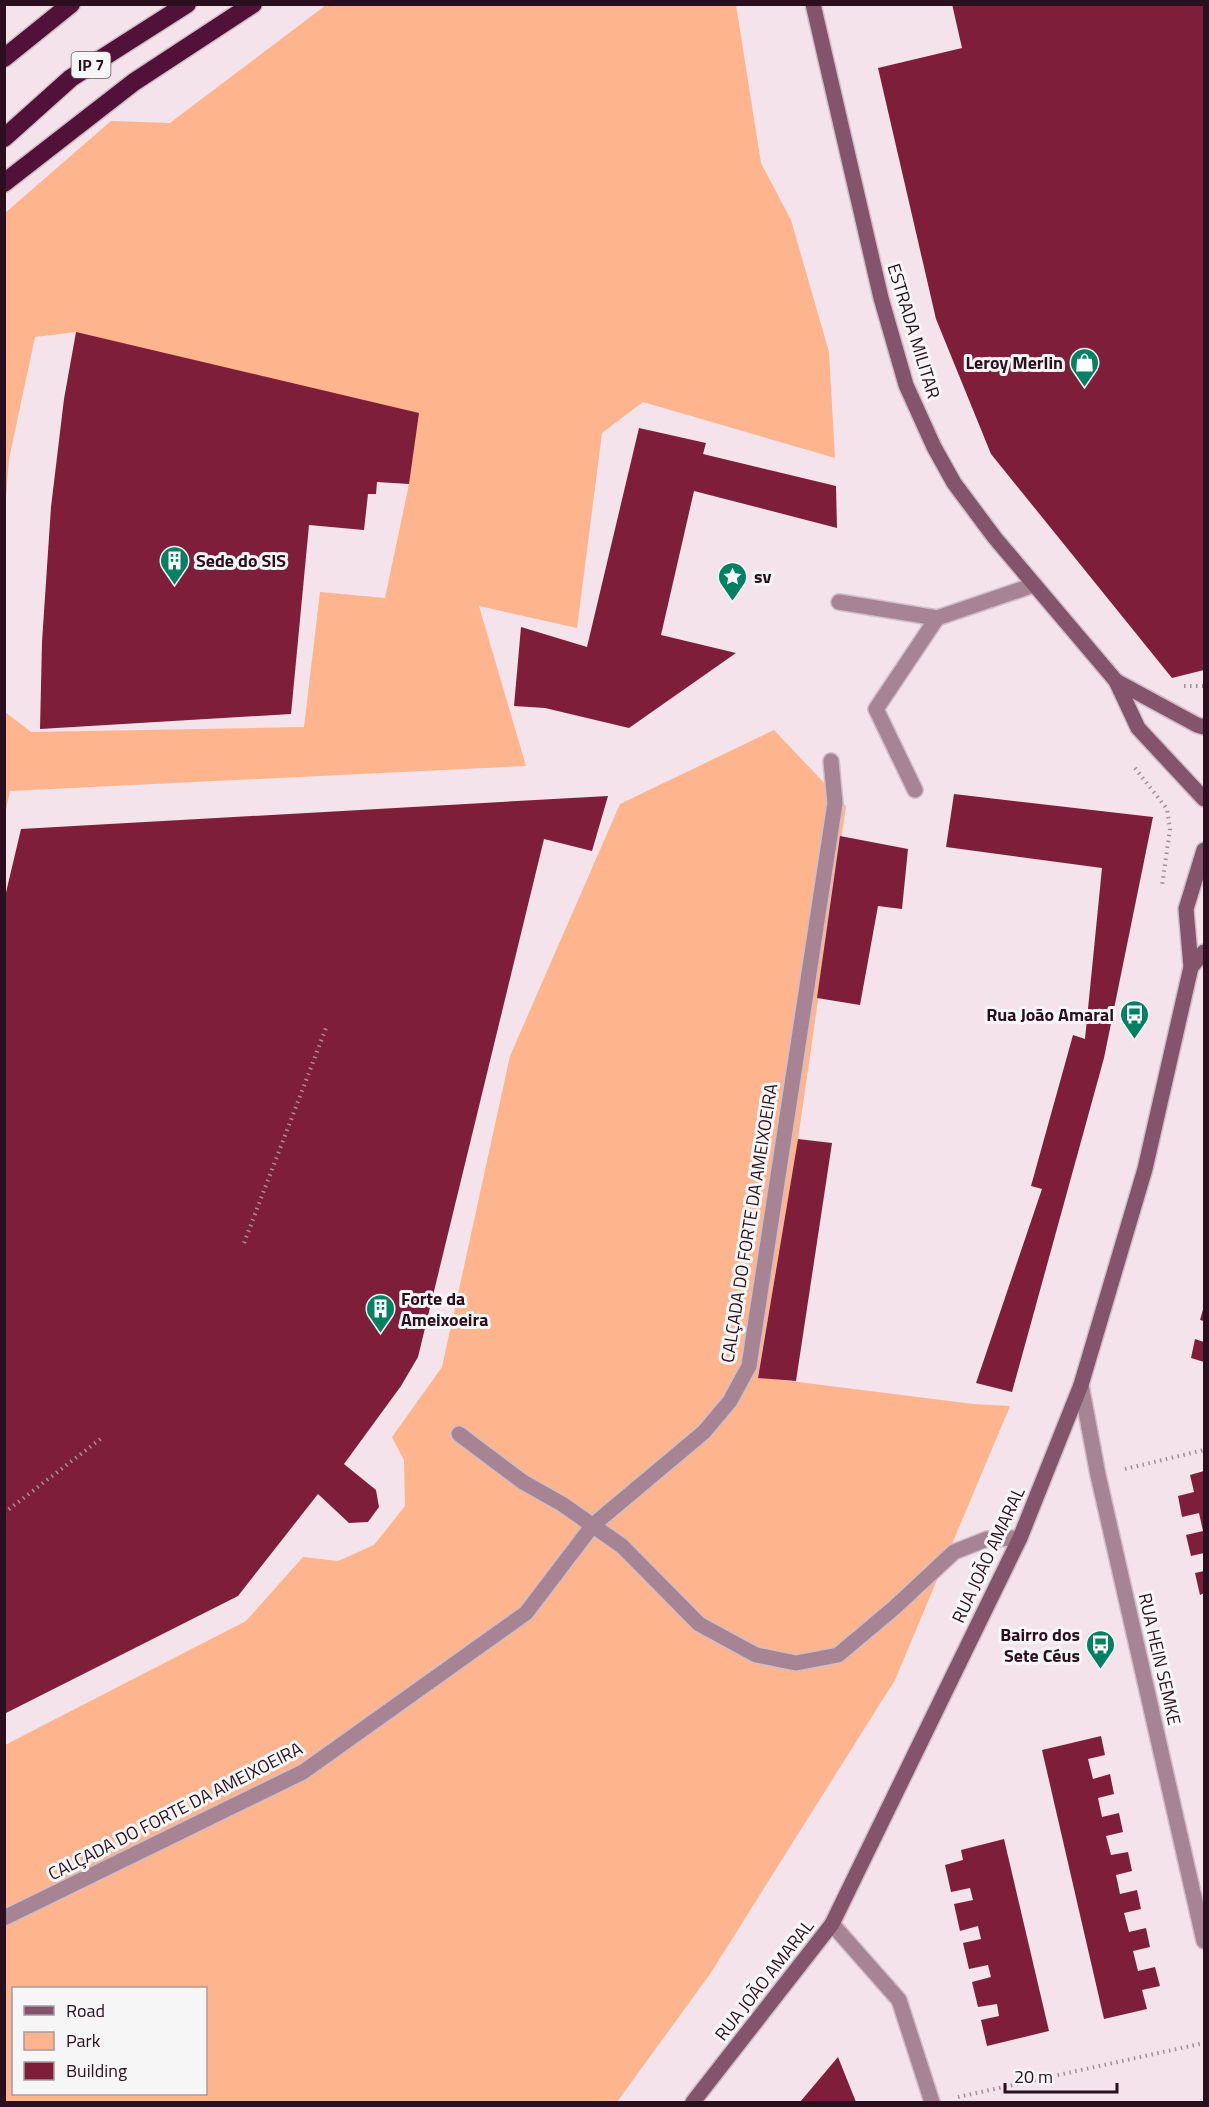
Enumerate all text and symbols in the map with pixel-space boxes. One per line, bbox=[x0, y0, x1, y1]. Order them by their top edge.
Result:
road number: IP 7 bbox=[72, 52, 110, 78]
street label: ESTRADA MILITAR bbox=[881, 260, 947, 402]
shop icon: Leroy Merlin bbox=[1068, 346, 1100, 388]
place label: Leroy Merlin bbox=[966, 349, 1063, 376]
building icon: Sede do SIS bbox=[159, 544, 191, 586]
place label: Sede do SIS bbox=[196, 547, 286, 574]
place icon: sv bbox=[717, 560, 749, 602]
place label: sv bbox=[754, 563, 771, 590]
bus stop icon: Rua João Amaral bbox=[1119, 998, 1151, 1040]
place label: Rua João Amaral bbox=[986, 1001, 1114, 1028]
street label: CALÇADA DO FORTE DA AMEIXOEIRA bbox=[714, 1081, 784, 1365]
place label: Forte da Ameixoeira bbox=[401, 1285, 488, 1333]
building icon: Forte da Ameixoeira bbox=[364, 1292, 396, 1334]
street label: RUA JOÃO AMARAL bbox=[945, 1482, 1032, 1627]
street label: RUA HEIN SEMKE bbox=[1132, 1590, 1188, 1728]
place label: Bairro dos Sete Céus bbox=[1000, 1621, 1080, 1669]
bus stop icon: Bairro dos Sete Céus bbox=[1085, 1628, 1117, 1670]
street label: CALÇADA DO FORTE DA AMEIXOEIRA bbox=[43, 1735, 307, 1887]
street label: RUA JOÃO AMARAL bbox=[708, 1913, 820, 2046]
legend bbox=[12, 1987, 207, 2095]
text: Road bbox=[66, 1997, 105, 2024]
text: Park bbox=[66, 2027, 101, 2054]
scale bar bbox=[1005, 2056, 1118, 2094]
text: Building bbox=[66, 2057, 127, 2084]
text: 20 m bbox=[1014, 2063, 1053, 2090]

